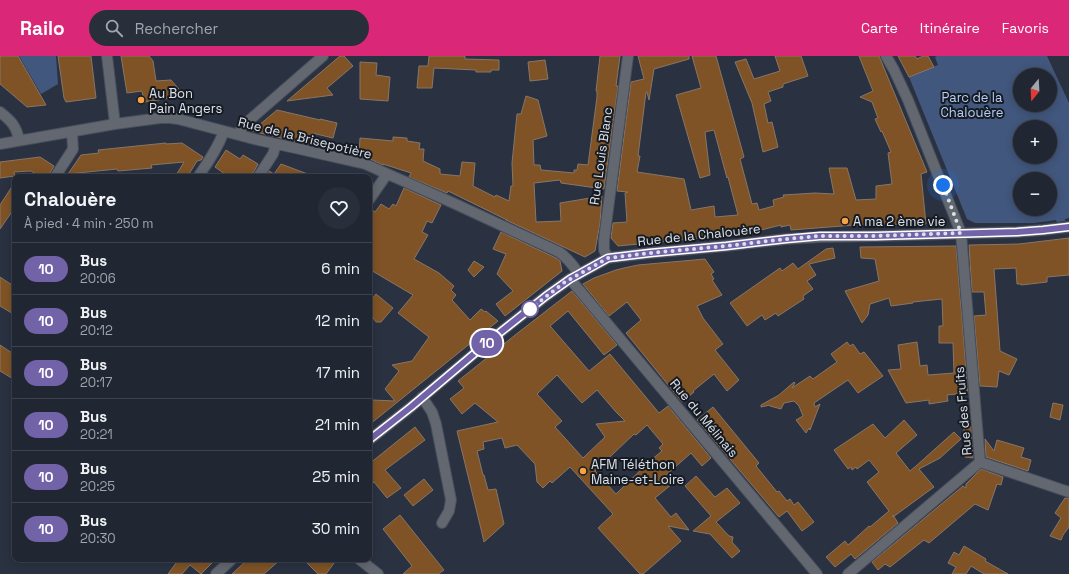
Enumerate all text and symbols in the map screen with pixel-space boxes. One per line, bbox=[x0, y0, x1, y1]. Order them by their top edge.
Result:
search box bbox=[89, 10, 369, 46]
text: Railo bbox=[20, 16, 65, 41]
icon: search bbox=[103, 17, 125, 39]
text: Rechercher bbox=[135, 19, 218, 38]
text: Carte bbox=[861, 19, 898, 37]
text: Itinéraire bbox=[920, 19, 980, 37]
text: Favoris bbox=[1002, 19, 1049, 37]
north arrow bbox=[1013, 68, 1057, 112]
map controls bbox=[1013, 68, 1057, 216]
place label: Au Bon Pain Angers bbox=[149, 85, 222, 117]
park label: Parc de la Chalouère bbox=[940, 89, 1004, 121]
marker: Au Bon Pain Angers bbox=[136, 95, 146, 105]
street label: Rue Louis Blanc bbox=[586, 106, 616, 206]
street label: Rue de la Brisepotière bbox=[236, 113, 374, 163]
button: + bbox=[1013, 120, 1057, 164]
button: − bbox=[1013, 172, 1057, 216]
your location bbox=[933, 175, 953, 195]
text: Chalouère bbox=[24, 187, 116, 212]
button: heart bbox=[318, 187, 360, 229]
place label: A ma 2 ème vie bbox=[853, 213, 945, 230]
text: À pied · 4 min · 250 m bbox=[24, 215, 154, 232]
marker: A ma 2 ème vie bbox=[840, 216, 850, 226]
street label: Rue de la Chalouère bbox=[637, 220, 761, 250]
text: Bus bbox=[80, 251, 107, 270]
text: 6 min bbox=[321, 259, 360, 278]
text: 10 bbox=[38, 260, 54, 278]
text: 20:06 bbox=[80, 270, 116, 287]
unlabelled marker bbox=[521, 300, 539, 318]
text: Bus bbox=[80, 303, 107, 322]
text: 12 min bbox=[315, 311, 360, 330]
text: 10 bbox=[38, 312, 54, 330]
text: 20:12 bbox=[80, 322, 113, 339]
line badge: 10 bbox=[469, 330, 505, 356]
text: 10 bbox=[479, 334, 495, 352]
text: Bus bbox=[80, 355, 107, 374]
text: 17 min bbox=[316, 363, 360, 382]
text: 10 bbox=[38, 364, 54, 382]
street label: Rue des Fruits bbox=[951, 366, 975, 456]
text: 20:17 bbox=[80, 374, 112, 391]
street label: Rue du Mélinais bbox=[666, 375, 742, 461]
text: Bus bbox=[80, 407, 107, 426]
text: 21 min bbox=[315, 415, 360, 434]
text: 10 bbox=[38, 416, 54, 434]
text: 20:21 bbox=[80, 426, 113, 443]
place label: AFM Téléthon Maine-et-Loire bbox=[591, 456, 684, 488]
text: Bus bbox=[80, 459, 107, 478]
marker: AFM Téléthon Maine-et-Loire bbox=[578, 466, 588, 476]
text: 25 min bbox=[312, 467, 360, 486]
text: 10 bbox=[38, 468, 54, 486]
text: 20:25 bbox=[80, 478, 115, 495]
text: Bus bbox=[80, 511, 107, 530]
text: 30 min bbox=[312, 519, 360, 538]
text: 10 bbox=[38, 520, 54, 538]
text: 20:30 bbox=[80, 530, 116, 547]

